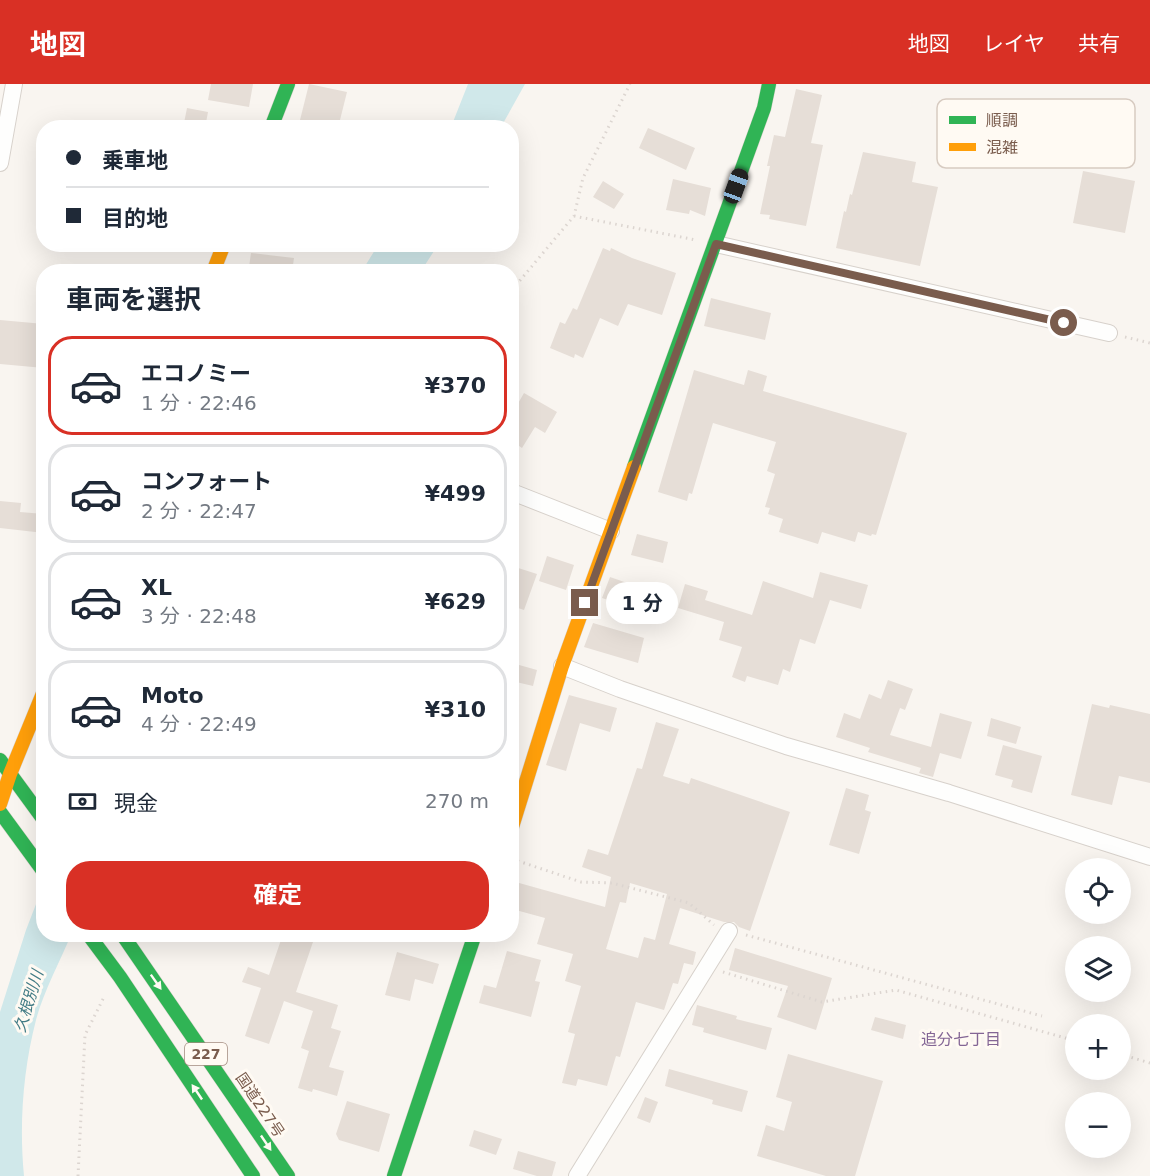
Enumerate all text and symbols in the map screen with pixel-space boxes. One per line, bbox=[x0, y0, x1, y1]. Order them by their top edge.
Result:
text: 地図 bbox=[30, 28, 86, 61]
text: 地図 bbox=[908, 32, 950, 56]
text: レイヤ bbox=[983, 32, 1045, 56]
text: 共有 bbox=[1078, 32, 1120, 56]
legend bbox=[937, 99, 1135, 168]
text: 順調 bbox=[986, 111, 1018, 130]
text: 混雑 bbox=[986, 138, 1018, 157]
text: 乗車地 bbox=[102, 148, 168, 173]
car bbox=[721, 166, 751, 206]
text: 目的地 bbox=[102, 206, 168, 231]
text: 車両を選択 bbox=[66, 284, 201, 315]
route start bbox=[1050, 309, 1077, 336]
icon: car bbox=[69, 359, 123, 413]
text: エコノミー bbox=[141, 361, 251, 386]
text: ¥370 bbox=[425, 373, 486, 398]
text: 1 分 · 22:46 bbox=[141, 391, 257, 415]
icon: car bbox=[69, 467, 123, 521]
text: コンフォート bbox=[141, 469, 272, 494]
text: ¥499 bbox=[425, 481, 486, 506]
text: 2 分 · 22:47 bbox=[141, 499, 257, 523]
icon: car bbox=[69, 575, 123, 629]
text: XL bbox=[141, 575, 172, 600]
callout: 1 分 bbox=[606, 582, 678, 624]
text: ¥629 bbox=[425, 589, 486, 614]
route end bbox=[571, 589, 598, 616]
text: 1 分 bbox=[622, 591, 662, 615]
text: 3 分 · 22:48 bbox=[141, 604, 257, 628]
icon: car bbox=[69, 683, 123, 737]
text: Moto bbox=[141, 683, 204, 708]
text: ¥310 bbox=[425, 697, 486, 722]
text: 4 分 · 22:49 bbox=[141, 712, 257, 736]
icon: cash bbox=[66, 785, 99, 818]
text: 270 m bbox=[425, 789, 489, 813]
text: 現金 bbox=[114, 791, 158, 816]
map controls bbox=[1065, 858, 1131, 1158]
button: locate bbox=[1065, 858, 1131, 924]
button: 確定 bbox=[66, 861, 489, 930]
button: layers bbox=[1065, 936, 1131, 1002]
water label: 久根別川 bbox=[10, 966, 48, 1035]
one-way arrow bbox=[150, 974, 162, 990]
button: + bbox=[1065, 1014, 1131, 1080]
district label: 追分七丁目 bbox=[921, 1030, 1001, 1049]
road number: 227 bbox=[185, 1043, 227, 1065]
street label: 国道227号 bbox=[232, 1069, 288, 1141]
one-way arrow bbox=[191, 1085, 203, 1101]
button: − bbox=[1065, 1092, 1131, 1158]
one-way arrow bbox=[260, 1135, 272, 1151]

